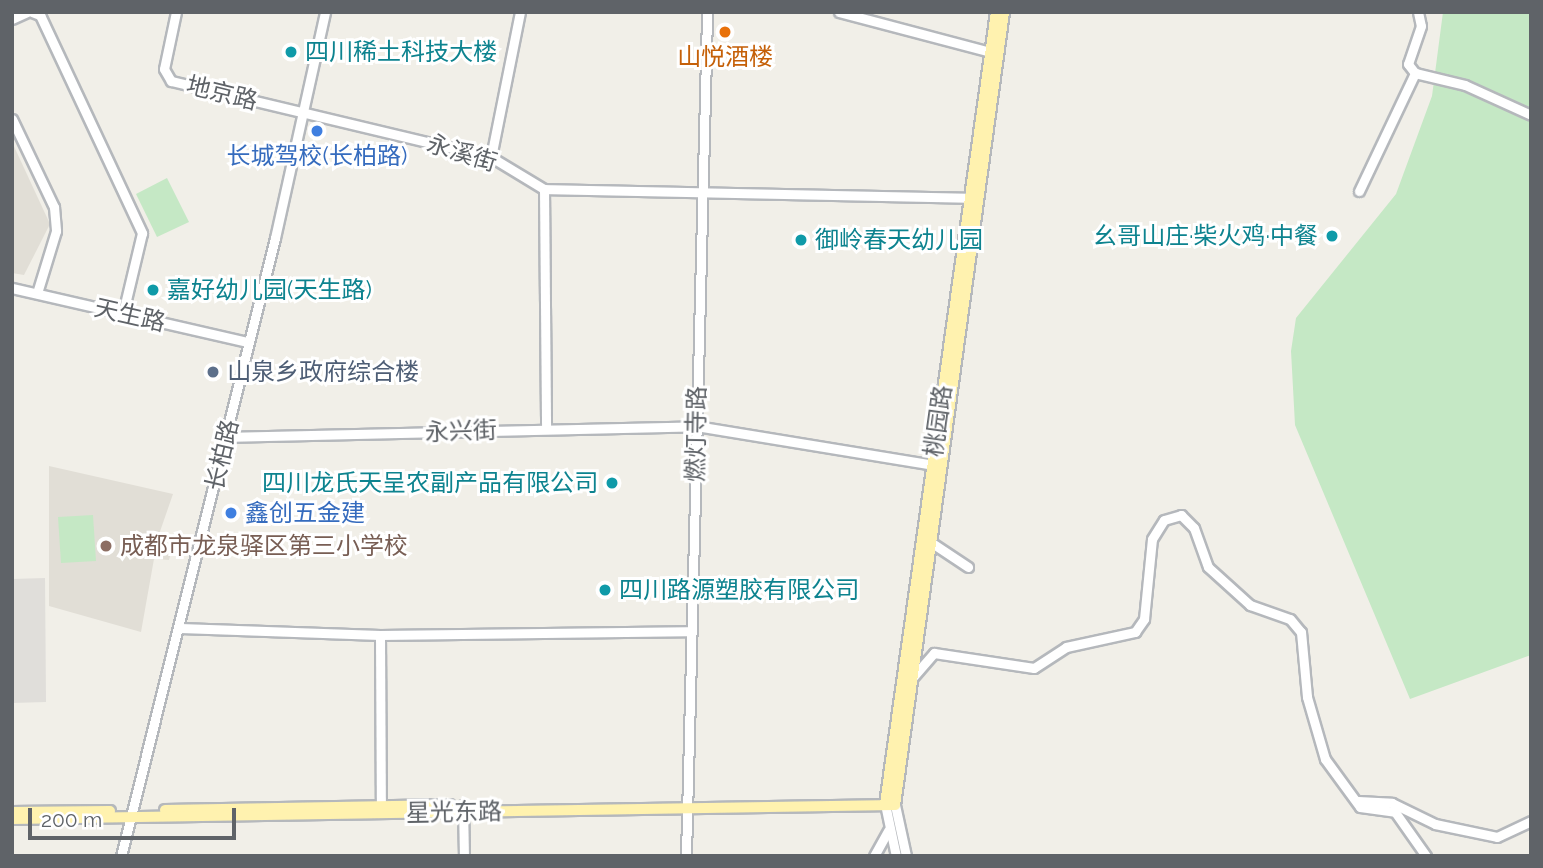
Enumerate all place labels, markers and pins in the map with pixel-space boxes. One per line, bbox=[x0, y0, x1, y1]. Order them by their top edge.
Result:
marker: 山悦酒楼 bbox=[717, 24, 733, 40]
place label: 四川稀土科技大楼 bbox=[305, 38, 497, 66]
place label: 山悦酒楼 bbox=[677, 43, 773, 71]
marker: 四川稀土科技大楼 bbox=[283, 44, 299, 60]
marker: 长城驾校(长柏路) bbox=[309, 123, 325, 139]
place label: 长城驾校(长柏路) bbox=[227, 142, 407, 170]
place label: 幺哥山庄·柴火鸡·中餐 bbox=[1093, 222, 1318, 250]
place label: 御岭春天幼儿园 bbox=[815, 226, 983, 254]
marker: 幺哥山庄·柴火鸡·中餐 bbox=[1324, 228, 1340, 244]
marker: 御岭春天幼儿园 bbox=[793, 232, 809, 248]
place label: 嘉好幼儿园(天生路) bbox=[167, 276, 372, 304]
marker: 嘉好幼儿园(天生路) bbox=[145, 282, 161, 298]
place label: 山泉乡政府综合楼 bbox=[227, 358, 419, 386]
marker: 山泉乡政府综合楼 bbox=[205, 364, 221, 380]
place label: 四川龙氏天呈农副产品有限公司 bbox=[262, 469, 598, 497]
marker: 四川龙氏天呈农副产品有限公司 bbox=[604, 475, 620, 491]
place label: 鑫创五金建 bbox=[245, 499, 365, 527]
marker: 鑫创五金建 bbox=[223, 505, 239, 521]
place label: 成都市龙泉驿区第三小学校 bbox=[120, 532, 408, 560]
marker: 成都市龙泉驿区第三小学校 bbox=[98, 538, 114, 554]
place label: 四川路源塑胶有限公司 bbox=[619, 576, 859, 604]
marker: 四川路源塑胶有限公司 bbox=[597, 582, 613, 598]

